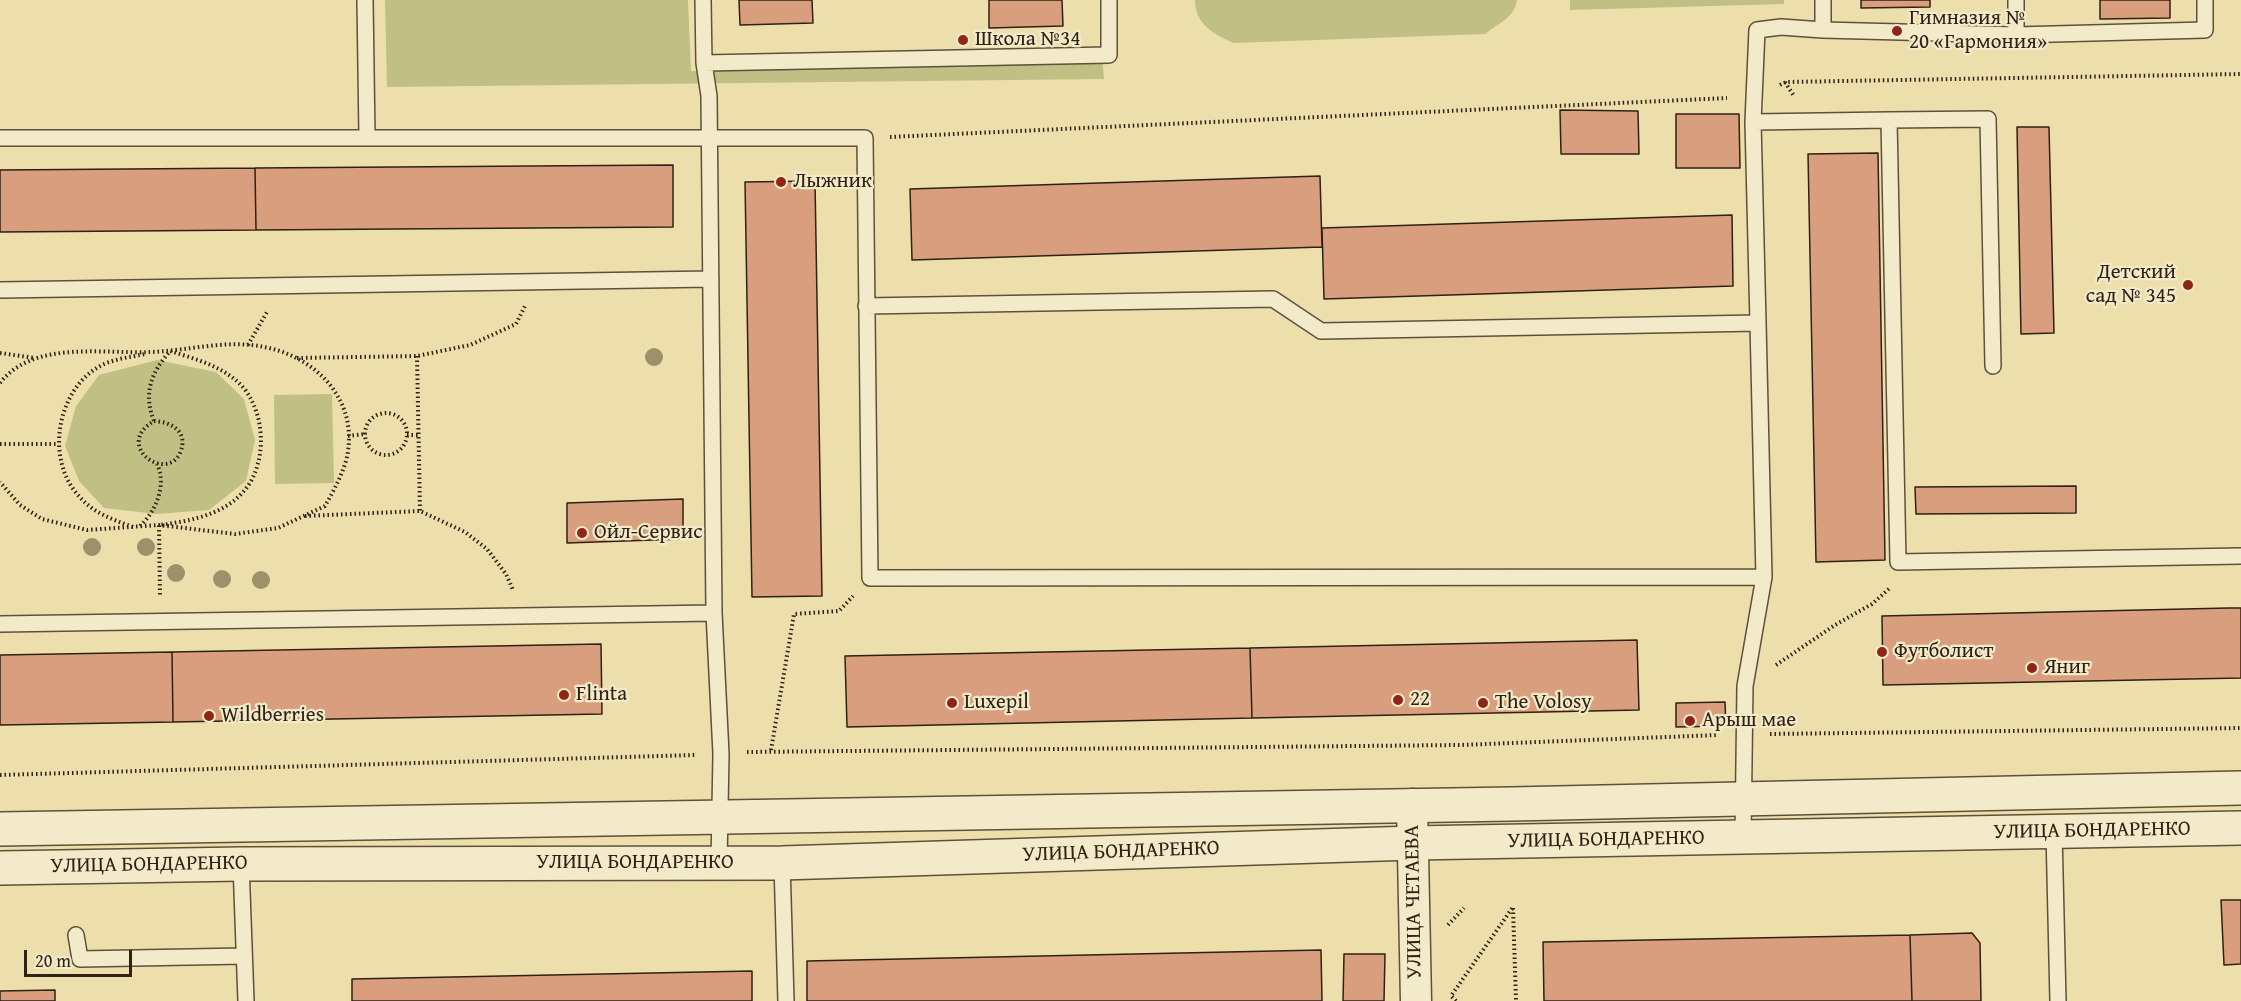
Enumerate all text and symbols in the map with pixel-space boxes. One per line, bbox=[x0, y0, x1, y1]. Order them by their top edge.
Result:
place label: Гимназия № 20 «Гармония» bbox=[1909, 6, 2047, 56]
marker: Гимназия № 20 «Гармония» bbox=[1890, 24, 1904, 38]
place label: Школа №34 bbox=[975, 27, 1081, 53]
marker: Школа №34 bbox=[956, 33, 970, 47]
place label: Лыжник bbox=[793, 169, 872, 195]
marker: Лыжник bbox=[774, 175, 788, 189]
place label: Детский сад № 345 bbox=[2086, 260, 2176, 310]
marker: Детский сад № 345 bbox=[2181, 278, 2195, 292]
place label: Ойл-Сервис bbox=[594, 520, 703, 546]
marker: Ойл-Сервис bbox=[575, 526, 589, 540]
place label: Футболист bbox=[1894, 639, 1993, 665]
marker: Футболист bbox=[1875, 645, 1889, 659]
place label: Яниг bbox=[2044, 655, 2090, 681]
marker: Яниг bbox=[2025, 661, 2039, 675]
place label: Flinta bbox=[576, 682, 627, 708]
place label: 22 bbox=[1410, 687, 1430, 713]
marker: Flinta bbox=[557, 688, 571, 702]
place label: Luxepil bbox=[964, 690, 1029, 716]
place label: The Volosy bbox=[1495, 690, 1592, 716]
marker: 22 bbox=[1391, 693, 1405, 707]
marker: Luxepil bbox=[945, 696, 959, 710]
marker: The Volosy bbox=[1476, 696, 1490, 710]
place label: Wildberries bbox=[221, 703, 324, 729]
place label: Арыш мае bbox=[1702, 708, 1796, 734]
marker: Wildberries bbox=[202, 709, 216, 723]
marker: Арыш мае bbox=[1683, 714, 1697, 728]
street label: УЛИЦА БОНДАРЕНКО bbox=[1993, 817, 2191, 845]
street label: УЛИЦА ЧЕТАЕВА bbox=[1400, 825, 1428, 979]
street label: УЛИЦА БОНДАРЕНКО bbox=[1507, 826, 1705, 854]
street label: УЛИЦА БОНДАРЕНКО bbox=[1022, 836, 1220, 868]
street label: УЛИЦА БОНДАРЕНКО bbox=[536, 850, 734, 876]
street label: УЛИЦА БОНДАРЕНКО bbox=[50, 851, 248, 879]
scale bar bbox=[27, 938, 135, 976]
text: 20 m bbox=[35, 947, 71, 974]

